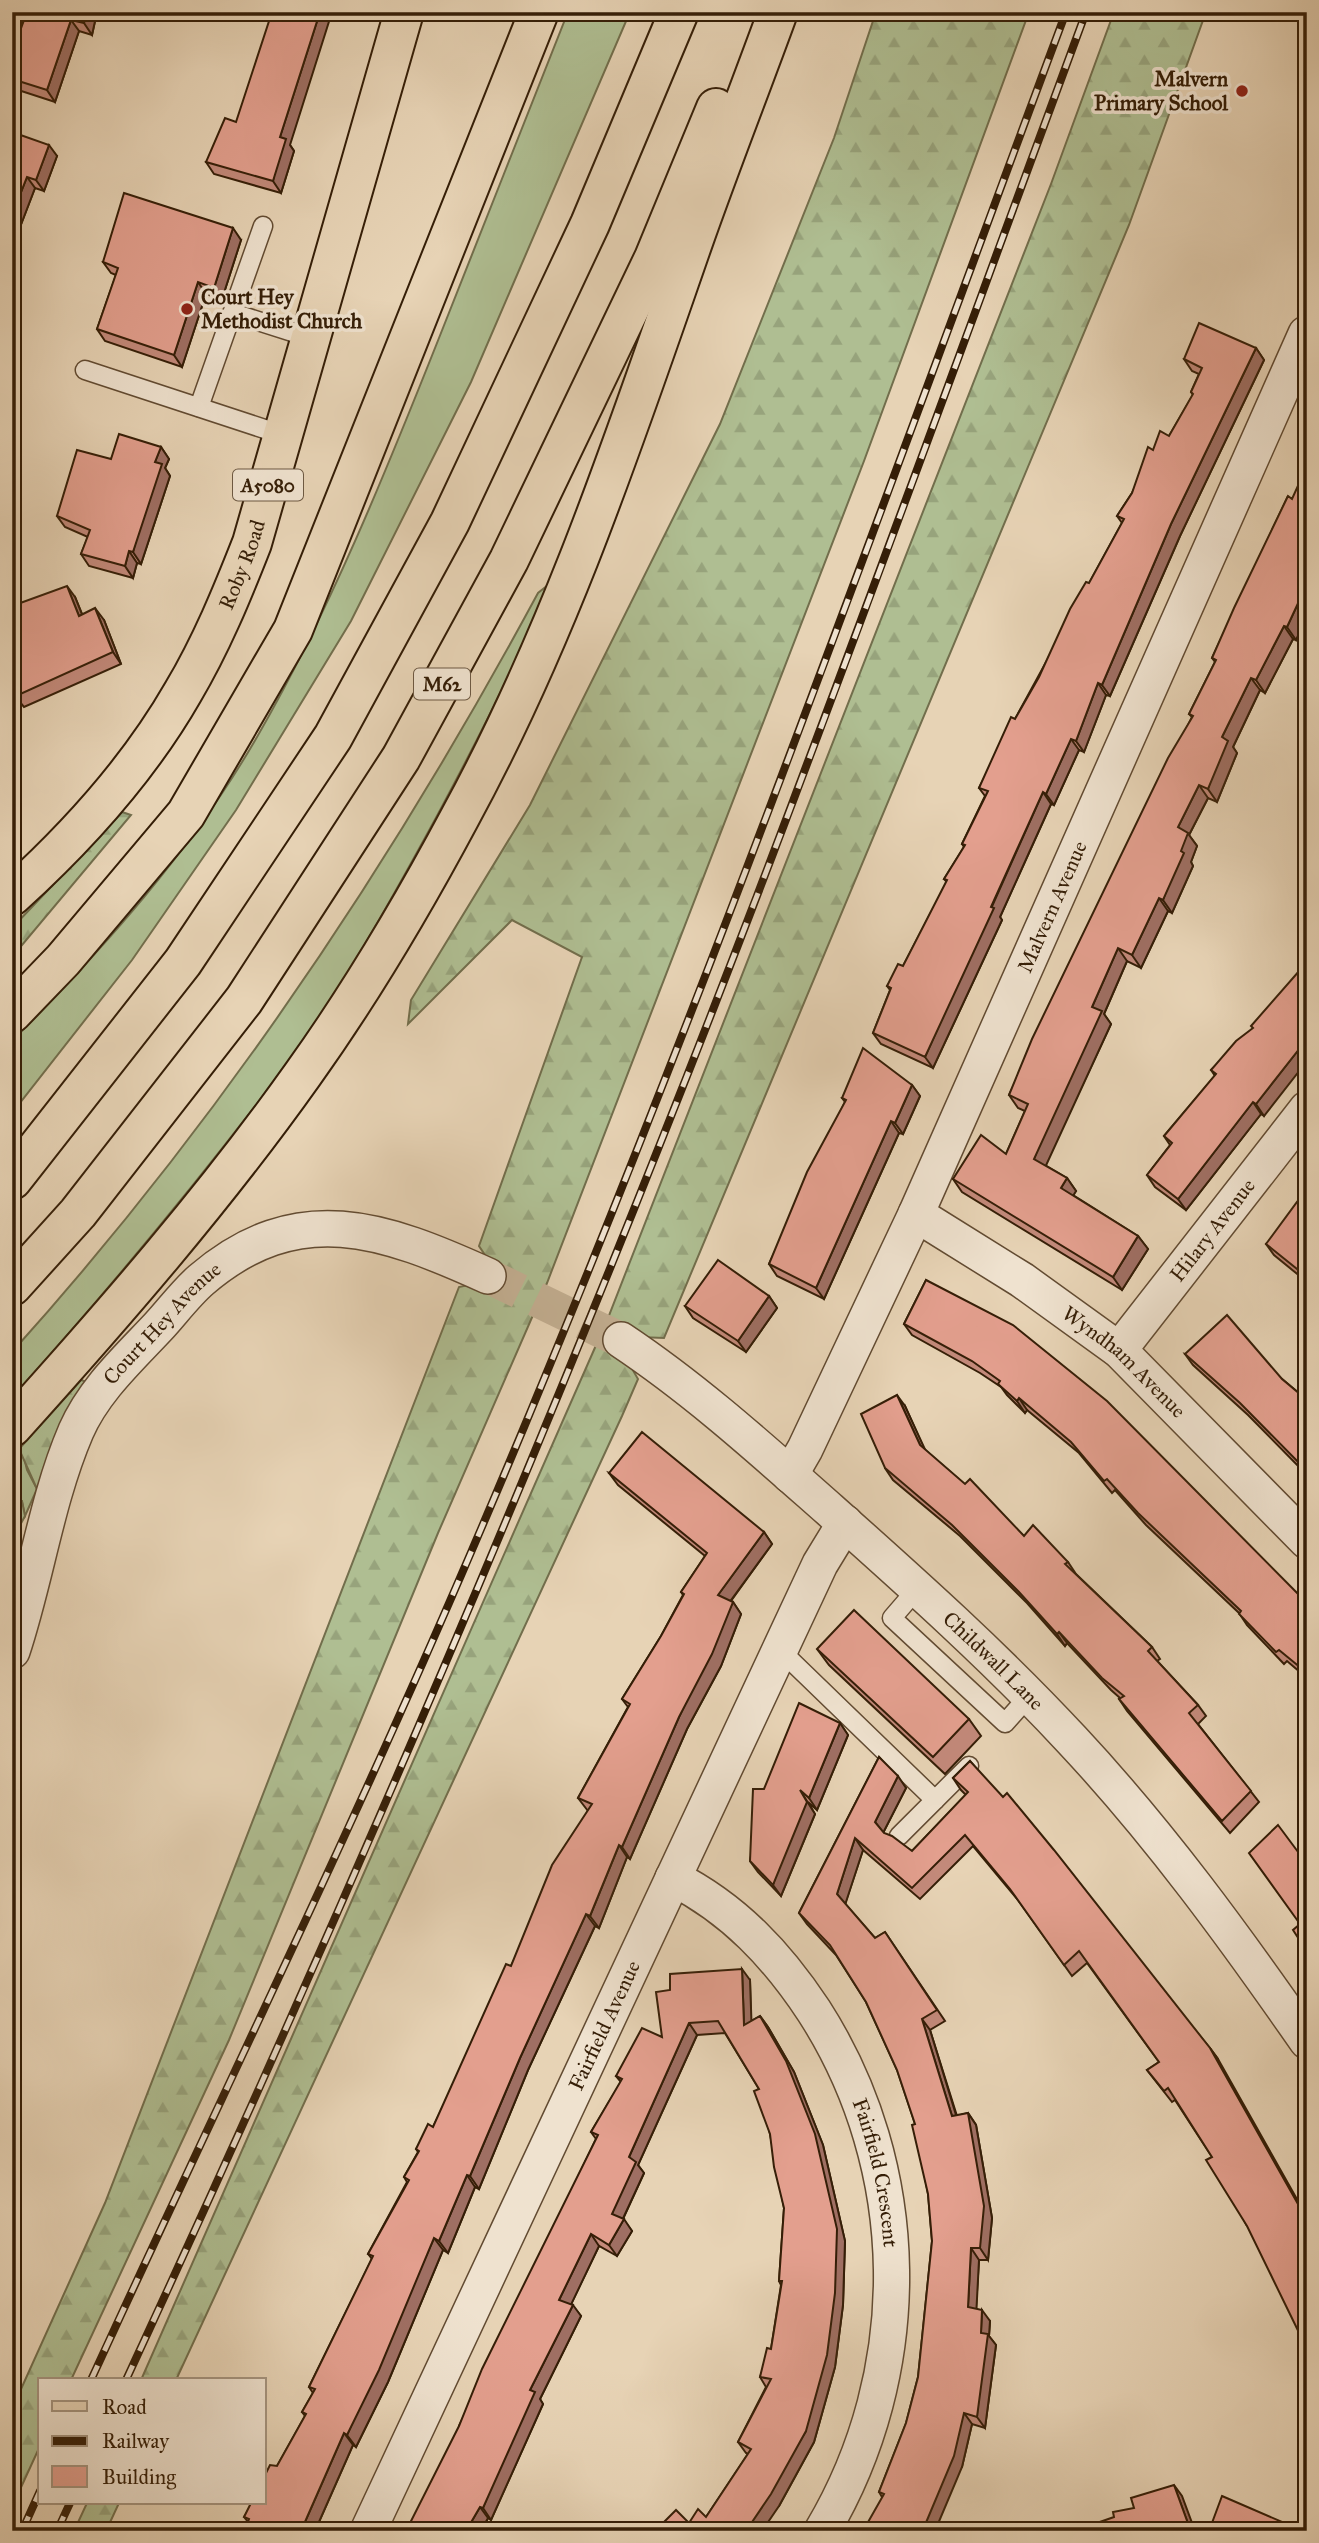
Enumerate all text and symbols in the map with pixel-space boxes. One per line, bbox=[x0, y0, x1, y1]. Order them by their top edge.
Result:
place label: Malvern Primary School bbox=[1094, 66, 1229, 116]
marker: Malvern Primary School bbox=[1234, 83, 1250, 99]
place label: Court Hey Methodist Church bbox=[201, 284, 363, 334]
marker: Court Hey Methodist Church bbox=[179, 301, 195, 317]
road number: A5080 bbox=[233, 470, 303, 500]
street label: Roby Road bbox=[213, 516, 271, 614]
road number: M62 bbox=[414, 668, 470, 699]
street label: Malvern Avenue bbox=[1012, 837, 1093, 977]
street label: Hilary Avenue bbox=[1164, 1173, 1261, 1287]
street label: Court Hey Avenue bbox=[97, 1256, 226, 1390]
street label: Wyndham Avenue bbox=[1057, 1300, 1192, 1424]
street label: Childwall Lane bbox=[938, 1606, 1050, 1716]
street label: Fairfield Avenue bbox=[563, 1956, 646, 2095]
street label: Fairfield Crescent bbox=[846, 2094, 904, 2249]
legend bbox=[38, 2378, 266, 2504]
text: Road bbox=[102, 2394, 147, 2420]
text: Railway bbox=[102, 2428, 170, 2454]
text: Building bbox=[102, 2464, 176, 2490]

